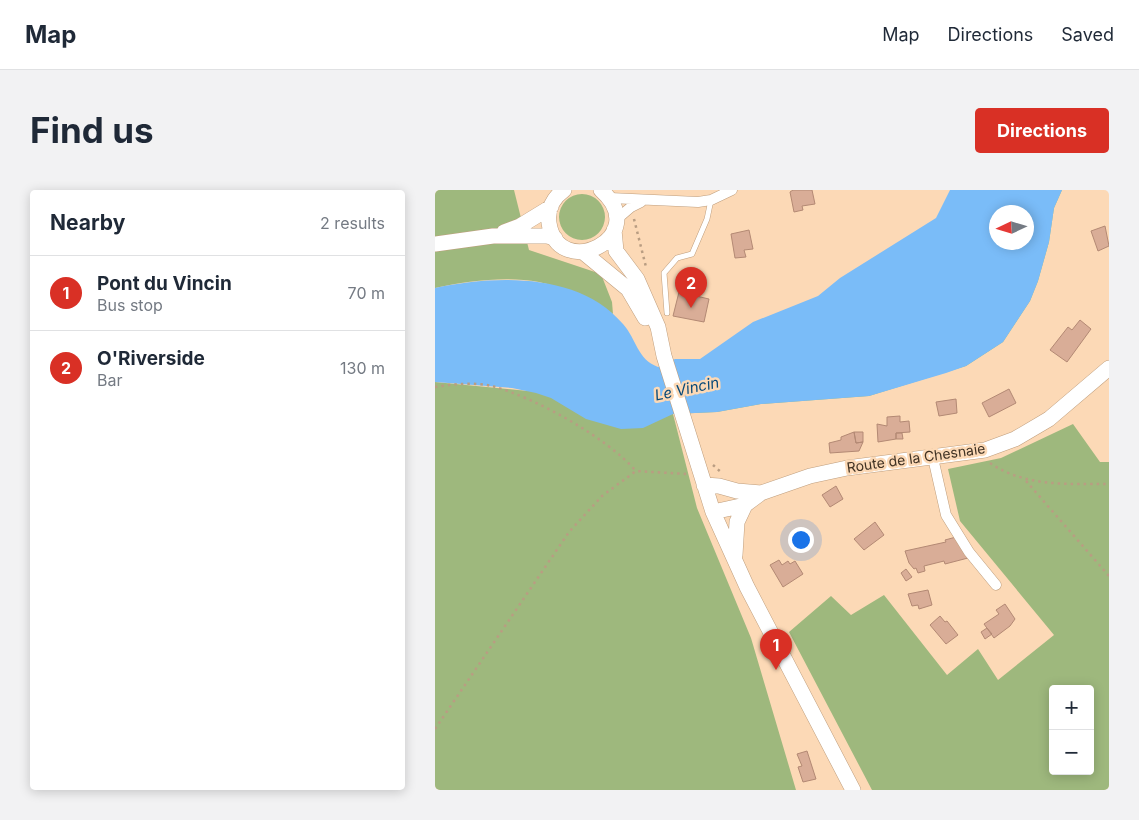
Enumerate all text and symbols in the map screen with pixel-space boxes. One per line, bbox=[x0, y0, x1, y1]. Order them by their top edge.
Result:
text: Map bbox=[25, 20, 76, 49]
text: Map bbox=[882, 24, 920, 45]
text: Directions bbox=[948, 24, 1033, 45]
text: Saved bbox=[1061, 24, 1114, 45]
button: Directions bbox=[975, 108, 1109, 153]
text: Find us bbox=[30, 109, 154, 151]
north arrow bbox=[989, 205, 1034, 250]
text: Nearby bbox=[50, 210, 125, 235]
text: 2 results bbox=[320, 213, 385, 233]
pin: 2 bbox=[675, 267, 707, 308]
text: Pont du Vincin bbox=[97, 272, 232, 295]
text: 1 bbox=[63, 283, 69, 303]
text: 70 m bbox=[348, 283, 385, 303]
text: Bus stop bbox=[97, 295, 163, 315]
text: O'Riverside bbox=[97, 347, 205, 370]
text: 2 bbox=[61, 358, 71, 378]
text: 130 m bbox=[340, 358, 385, 378]
text: Bar bbox=[97, 370, 122, 390]
water label: Le Vincin bbox=[653, 372, 721, 405]
street label: Route de la Chesnaie bbox=[846, 439, 986, 476]
your location bbox=[788, 527, 814, 553]
pin: 1 bbox=[760, 629, 792, 670]
map controls bbox=[1049, 685, 1094, 775]
button: + bbox=[1049, 685, 1094, 730]
button: − bbox=[1049, 730, 1094, 775]

